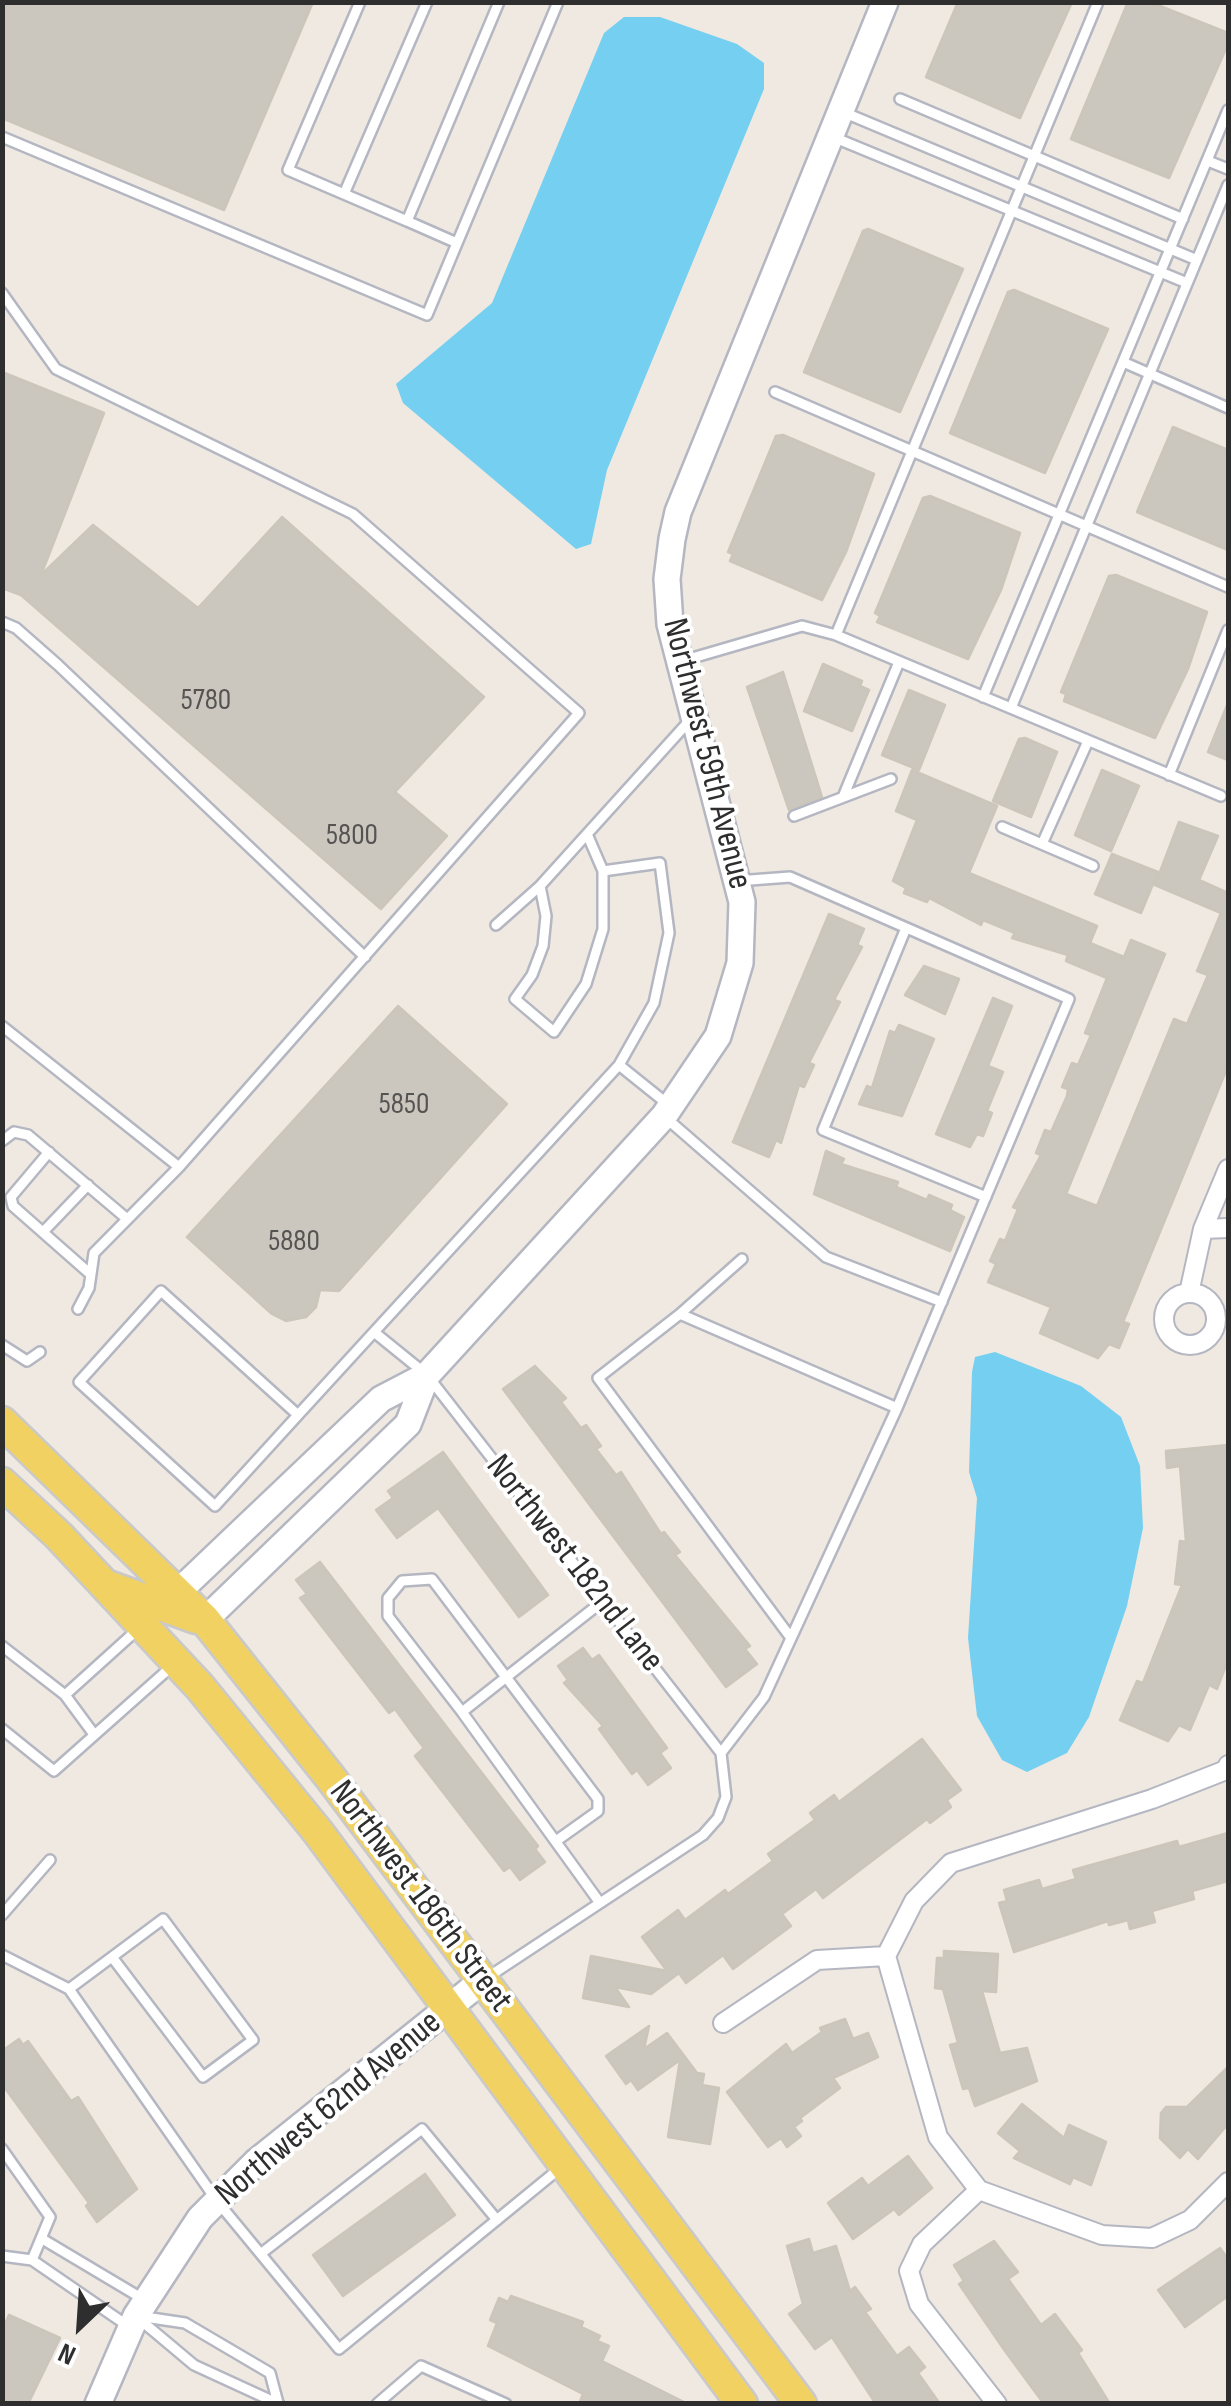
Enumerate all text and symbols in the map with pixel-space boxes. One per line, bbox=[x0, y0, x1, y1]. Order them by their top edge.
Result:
street label: Northwest 59th Avenue bbox=[652, 614, 760, 894]
house number: 5780 bbox=[181, 683, 231, 719]
house number: 5800 bbox=[326, 818, 378, 854]
house number: 5850 bbox=[379, 1087, 429, 1123]
house number: 5880 bbox=[268, 1224, 320, 1260]
street label: Northwest 182nd Lane bbox=[476, 1447, 672, 1681]
street label: Northwest 186th Street bbox=[319, 1773, 521, 2021]
street label: Northwest 62nd Avenue bbox=[208, 2002, 450, 2216]
north arrow bbox=[30, 2276, 130, 2376]
text: N bbox=[53, 2336, 81, 2372]

